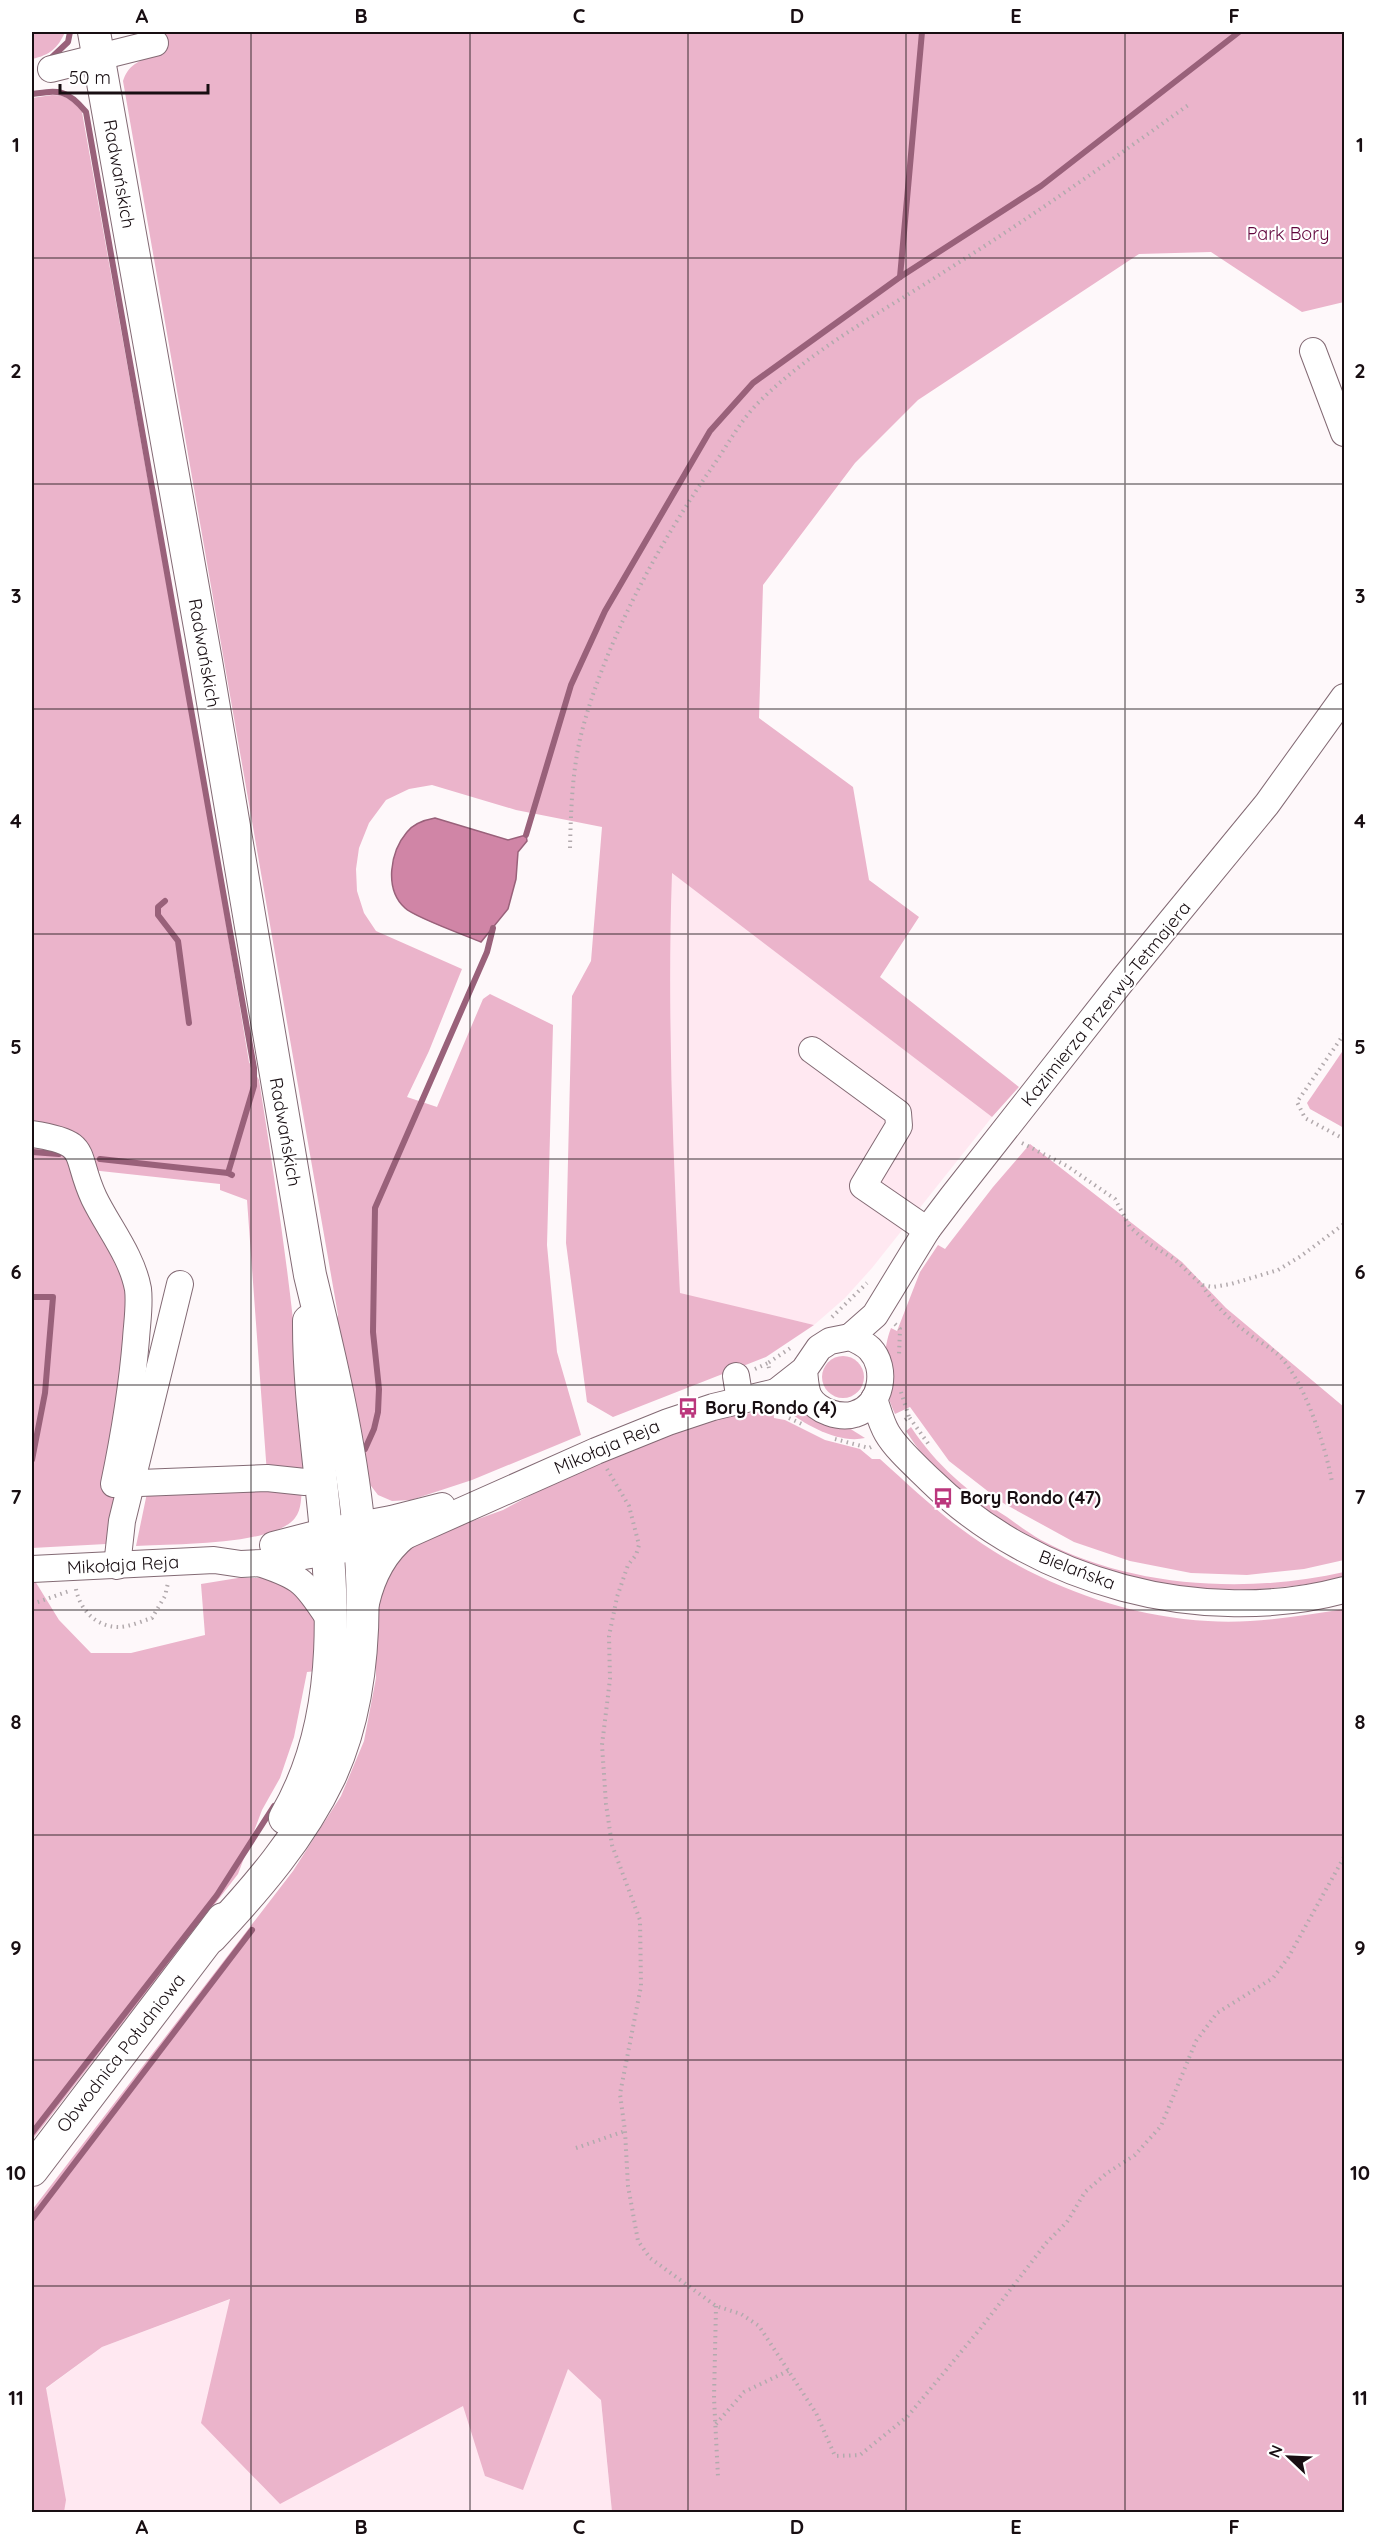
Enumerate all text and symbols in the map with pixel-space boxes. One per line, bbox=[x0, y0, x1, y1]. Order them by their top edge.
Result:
text: A bbox=[136, 3, 149, 28]
text: B bbox=[354, 3, 368, 28]
text: C bbox=[573, 3, 586, 28]
text: D bbox=[790, 3, 804, 28]
text: E bbox=[1010, 3, 1022, 28]
text: F bbox=[1228, 3, 1240, 28]
scale bar bbox=[60, 57, 208, 95]
text: 50 m bbox=[69, 66, 111, 89]
street label: Radwańskich bbox=[99, 118, 140, 230]
text: 1 bbox=[12, 132, 20, 157]
text: 1 bbox=[1356, 132, 1364, 157]
park label: Park Bory bbox=[1247, 222, 1329, 245]
text: 2 bbox=[10, 358, 22, 383]
text: 2 bbox=[1354, 358, 1366, 383]
text: 3 bbox=[11, 583, 21, 608]
text: 3 bbox=[1355, 583, 1365, 608]
street label: Radwańskich bbox=[184, 597, 225, 709]
text: 4 bbox=[10, 808, 22, 833]
text: 4 bbox=[1354, 808, 1366, 833]
street label: Kazimierza Przerwy-Tetmajera bbox=[1016, 897, 1195, 1111]
text: 5 bbox=[10, 1034, 22, 1059]
text: 5 bbox=[1354, 1034, 1366, 1059]
street label: Radwańskich bbox=[265, 1076, 306, 1188]
text: 6 bbox=[10, 1259, 22, 1284]
text: 6 bbox=[1354, 1259, 1366, 1284]
bus stop icon: Bory Rondo (4) bbox=[676, 1396, 700, 1420]
place label: Bory Rondo (4) bbox=[705, 1396, 837, 1419]
street label: Mikołaja Reja bbox=[551, 1414, 663, 1479]
text: 7 bbox=[11, 1484, 22, 1509]
text: 7 bbox=[1355, 1484, 1366, 1509]
bus stop icon: Bory Rondo (47) bbox=[931, 1486, 955, 1510]
place label: Bory Rondo (47) bbox=[960, 1486, 1101, 1509]
street label: Bielańska bbox=[1036, 1544, 1119, 1595]
street label: Mikołaja Reja bbox=[66, 1550, 180, 1579]
text: 8 bbox=[11, 1709, 22, 1734]
text: 8 bbox=[1355, 1709, 1366, 1734]
text: 9 bbox=[10, 1935, 22, 1960]
text: 9 bbox=[1354, 1935, 1366, 1960]
street label: Obwodnica Południowa bbox=[51, 1968, 190, 2137]
text: 10 bbox=[6, 2160, 26, 2185]
text: 10 bbox=[1350, 2160, 1370, 2185]
text: 11 bbox=[8, 2385, 24, 2410]
text: 11 bbox=[1352, 2385, 1368, 2410]
north arrow bbox=[1259, 2427, 1319, 2487]
text: N bbox=[1264, 2442, 1287, 2460]
text: A bbox=[136, 2514, 149, 2539]
text: B bbox=[354, 2514, 368, 2539]
text: C bbox=[573, 2514, 586, 2539]
text: D bbox=[790, 2514, 804, 2539]
text: E bbox=[1010, 2514, 1022, 2539]
text: F bbox=[1228, 2514, 1240, 2539]

